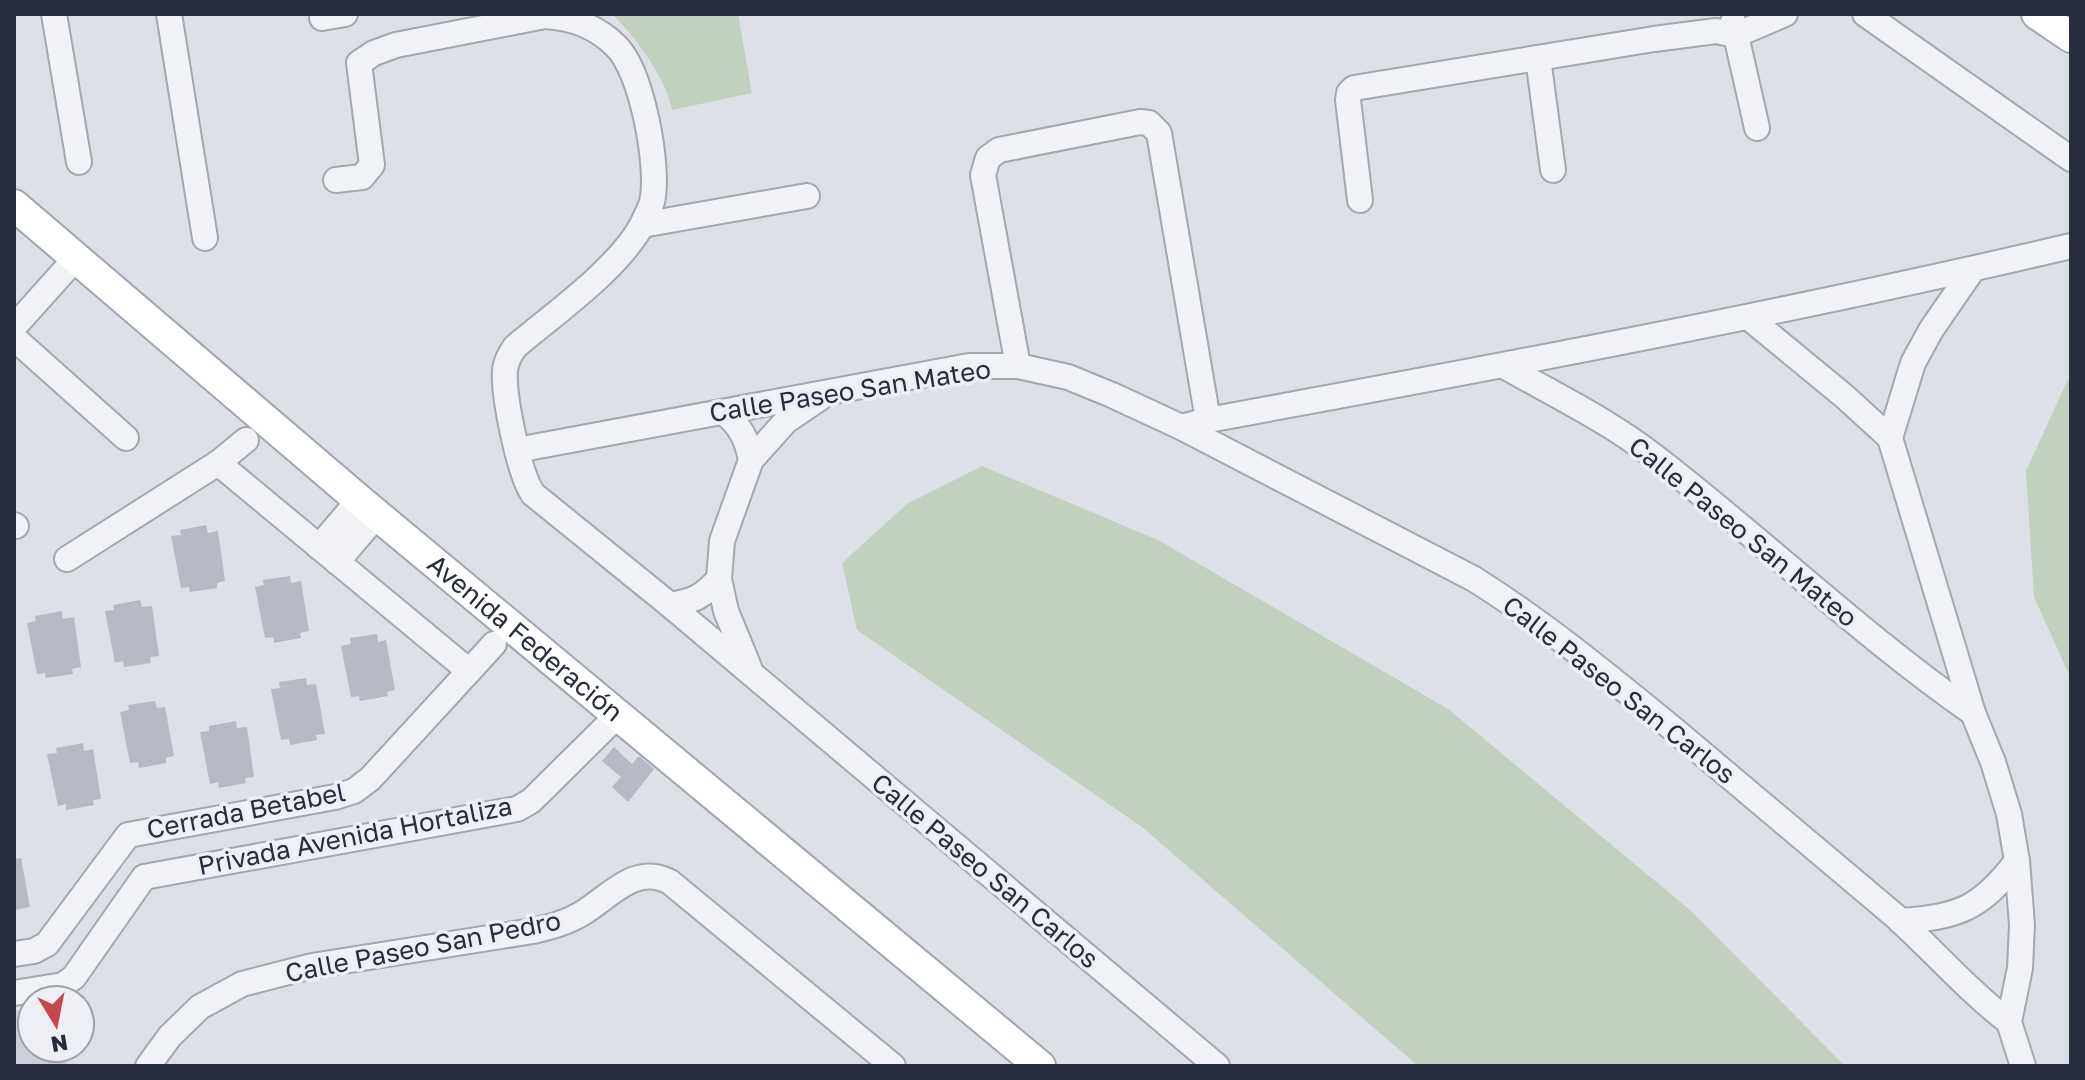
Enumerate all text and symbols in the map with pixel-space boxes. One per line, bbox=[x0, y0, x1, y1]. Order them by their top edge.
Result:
street label: Calle Paseo San Mateo bbox=[707, 353, 993, 428]
street label: Calle Paseo San Mateo bbox=[1623, 430, 1864, 633]
street label: Avenida Federación bbox=[422, 548, 629, 728]
street label: Calle Paseo San Carlos bbox=[1497, 589, 1742, 790]
street label: Calle Paseo San Carlos bbox=[866, 767, 1105, 975]
street label: Cerrada Betabel bbox=[144, 776, 348, 845]
street label: Privada Avenida Hortaliza bbox=[195, 790, 515, 881]
street label: Calle Paseo San Pedro bbox=[283, 905, 563, 988]
north arrow bbox=[16, 984, 96, 1064]
text: N bbox=[49, 1029, 70, 1059]

